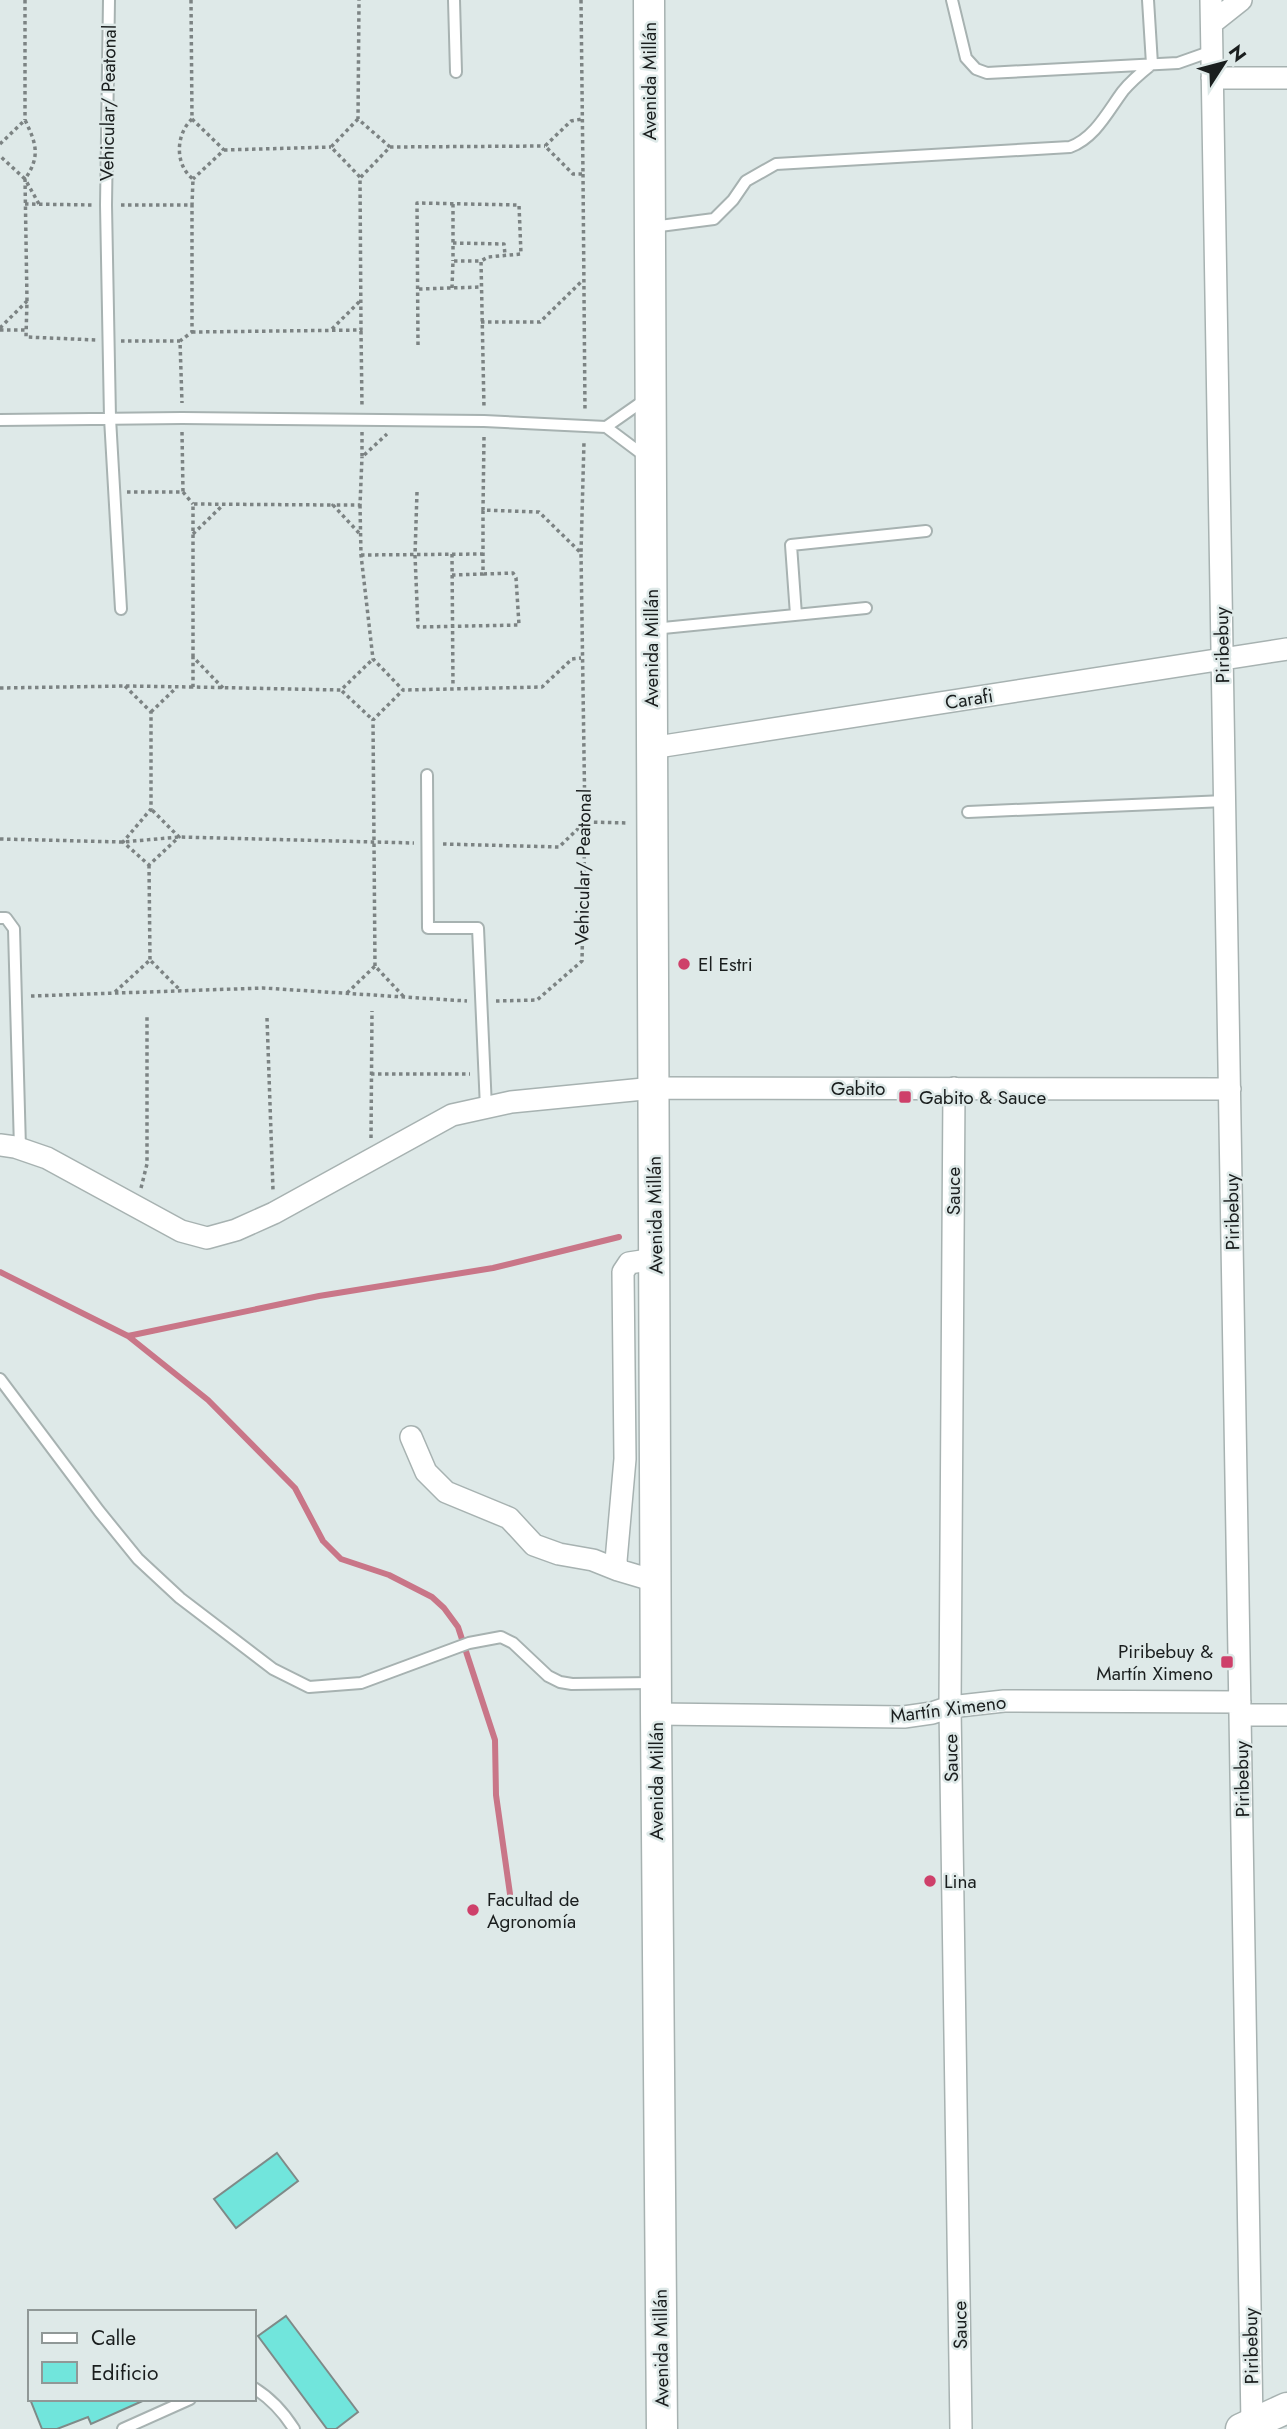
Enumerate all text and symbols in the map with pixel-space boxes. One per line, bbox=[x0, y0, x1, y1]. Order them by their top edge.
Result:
street label: Avenida Millán bbox=[636, 22, 663, 140]
street label: Vehicular/ Peatonal bbox=[93, 25, 123, 181]
north arrow bbox=[1189, 28, 1259, 98]
text: N bbox=[1222, 39, 1253, 67]
street label: Avenida Millán bbox=[638, 589, 665, 707]
street label: Piribebuy bbox=[1208, 606, 1236, 684]
street label: Carafi bbox=[943, 682, 995, 716]
street label: Vehicular/ Peatonal bbox=[568, 789, 598, 945]
place label: El Estri bbox=[698, 951, 753, 978]
marker: El Estri bbox=[676, 956, 692, 972]
street label: Gabito bbox=[831, 1075, 885, 1102]
place label: Gabito & Sauce bbox=[919, 1084, 1046, 1111]
marker: Gabito & Sauce bbox=[897, 1089, 913, 1105]
street label: Avenida Millán bbox=[640, 1156, 670, 1274]
street label: Sauce bbox=[940, 1167, 967, 1215]
street label: Piribebuy bbox=[1218, 1173, 1246, 1251]
place label: Piribebuy & Martín Ximeno bbox=[1096, 1638, 1213, 1687]
marker: Piribebuy & Martín Ximeno bbox=[1219, 1654, 1235, 1670]
street label: Martín Ximeno bbox=[888, 1688, 1008, 1730]
street label: Avenida Millán bbox=[643, 1722, 670, 1840]
street label: Sauce bbox=[937, 1733, 965, 1782]
street label: Piribebuy bbox=[1228, 1740, 1256, 1818]
place label: Lina bbox=[944, 1868, 977, 1895]
marker: Lina bbox=[922, 1873, 938, 1889]
place label: Facultad de Agronomía bbox=[487, 1886, 580, 1935]
marker: Facultad de Agronomía bbox=[465, 1902, 481, 1918]
street label: Avenida Millán bbox=[646, 2289, 676, 2407]
street label: Sauce bbox=[946, 2300, 974, 2349]
street label: Piribebuy bbox=[1237, 2307, 1265, 2385]
legend bbox=[28, 2310, 256, 2401]
text: Calle bbox=[91, 2323, 136, 2353]
text: Edificio bbox=[91, 2358, 158, 2388]

